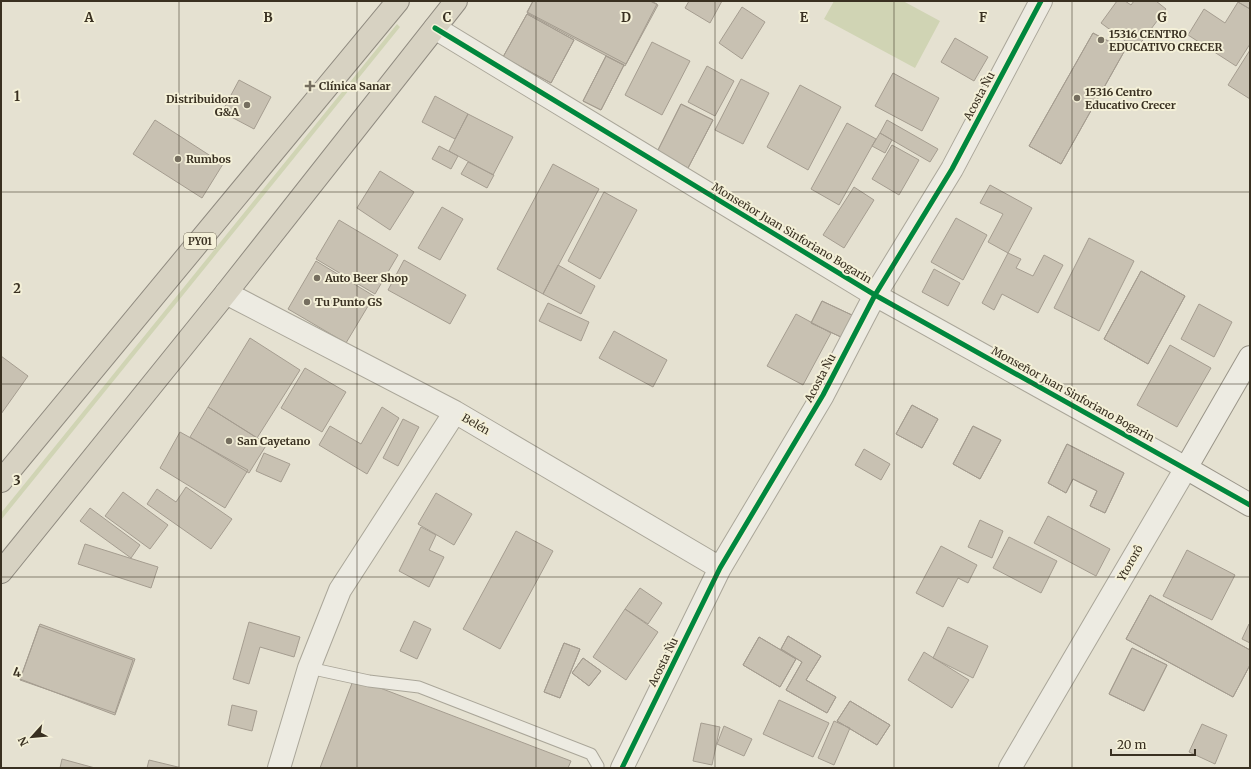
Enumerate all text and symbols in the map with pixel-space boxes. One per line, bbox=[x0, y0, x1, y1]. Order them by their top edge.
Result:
text: A bbox=[83, 9, 94, 26]
text: B bbox=[263, 9, 273, 26]
text: C bbox=[443, 9, 452, 26]
text: D bbox=[621, 9, 631, 26]
text: E bbox=[800, 9, 809, 26]
text: F bbox=[979, 9, 987, 26]
text: G bbox=[1157, 9, 1167, 26]
place label: 15316 CENTRO EDUCATIVO CRECER bbox=[1109, 27, 1222, 54]
marker: 15316 CENTRO EDUCATIVO CRECER bbox=[1096, 35, 1106, 45]
street label: Acosta Ñu bbox=[960, 69, 998, 124]
place label: Clínica Sanar bbox=[319, 79, 391, 93]
marker: Clínica Sanar bbox=[304, 80, 316, 92]
place label: 15316 Centro Educativo Crecer bbox=[1085, 85, 1176, 112]
text: 1 bbox=[14, 88, 20, 105]
place label: Distribuidora G&A bbox=[166, 92, 239, 119]
marker: 15316 Centro Educativo Crecer bbox=[1072, 93, 1082, 103]
marker: Distribuidora G&A bbox=[242, 100, 252, 110]
place label: Rumbos bbox=[186, 152, 231, 166]
marker: Rumbos bbox=[173, 154, 183, 164]
street label: Monseñor Juan Sinforiano Bogarin bbox=[710, 180, 875, 287]
road number: PY01 bbox=[184, 233, 216, 249]
place label: Auto Beer Shop bbox=[324, 271, 408, 285]
marker: Auto Beer Shop bbox=[312, 273, 322, 283]
text: 2 bbox=[13, 280, 21, 297]
place label: Tu Punto GS bbox=[315, 295, 382, 309]
marker: Tu Punto GS bbox=[302, 297, 312, 307]
street label: Monseñor Juan Sinforiano Bogarin bbox=[989, 343, 1157, 445]
street label: Acosta Ñu bbox=[801, 351, 839, 406]
street label: Belén bbox=[460, 410, 493, 438]
place label: San Cayetano bbox=[237, 434, 311, 448]
marker: San Cayetano bbox=[224, 436, 234, 446]
text: 3 bbox=[13, 472, 21, 489]
street label: Ytororô bbox=[1114, 542, 1146, 584]
street label: Acosta Ñu bbox=[645, 635, 681, 690]
text: 4 bbox=[13, 664, 22, 681]
north arrow bbox=[12, 717, 52, 757]
scale bar bbox=[1111, 731, 1195, 757]
text: N bbox=[15, 734, 31, 749]
text: 20 m bbox=[1117, 737, 1146, 752]

